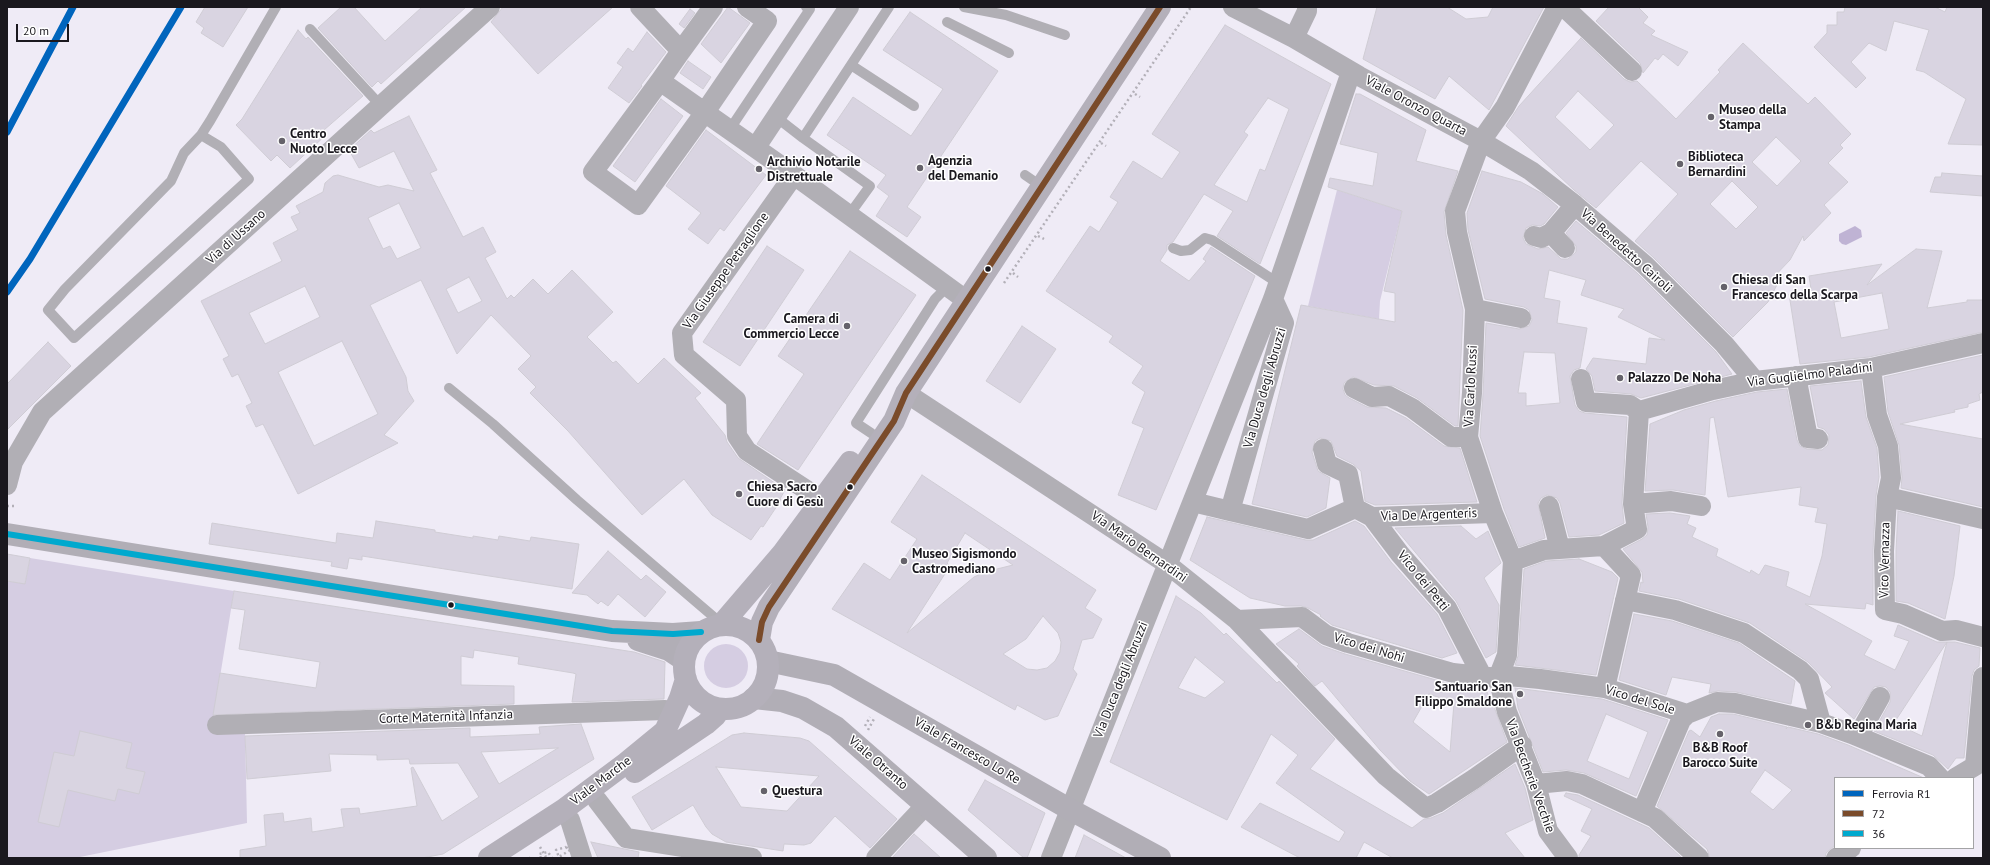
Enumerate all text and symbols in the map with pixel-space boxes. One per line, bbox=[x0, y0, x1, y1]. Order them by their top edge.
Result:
scale bar bbox=[18, 16, 71, 42]
text: 20 m bbox=[23, 23, 49, 38]
street label: Viale Oronzo Quarta bbox=[1363, 73, 1469, 139]
place label: Museo della Stampa bbox=[1719, 102, 1786, 133]
marker: Museo della Stampa bbox=[1706, 112, 1716, 122]
place label: Centro Nuoto Lecce bbox=[290, 126, 357, 157]
marker: Centro Nuoto Lecce bbox=[277, 136, 287, 146]
place label: Biblioteca Bernardini bbox=[1688, 149, 1746, 180]
place label: Agenzia del Demanio bbox=[928, 153, 998, 184]
place label: Archivio Notarile Distrettuale bbox=[767, 154, 861, 185]
marker: Biblioteca Bernardini bbox=[1675, 159, 1685, 169]
marker: Agenzia del Demanio bbox=[915, 163, 925, 173]
marker: Archivio Notarile Distrettuale bbox=[754, 164, 764, 174]
street label: Via di Ussano bbox=[203, 206, 269, 268]
street label: Via Benedetto Cairoli bbox=[1577, 206, 1675, 296]
street label: Via Giuseppe Petraglione bbox=[680, 210, 772, 332]
unlabelled marker bbox=[983, 264, 993, 274]
place label: Chiesa di San Francesco della Scarpa bbox=[1732, 272, 1858, 303]
marker: Chiesa di San Francesco della Scarpa bbox=[1719, 282, 1729, 292]
place label: Camera di Commercio Lecce bbox=[744, 311, 839, 342]
marker: Camera di Commercio Lecce bbox=[842, 321, 852, 331]
street label: Via Duca degli Abruzzi bbox=[1240, 326, 1290, 450]
street label: Via Carlo Russi bbox=[1461, 345, 1481, 427]
street label: Via Guglielmo Paladini bbox=[1747, 360, 1873, 390]
place label: Palazzo De Noha bbox=[1628, 370, 1721, 386]
marker: Palazzo De Noha bbox=[1615, 373, 1625, 383]
place label: Chiesa Sacro Cuore di Gesù bbox=[747, 479, 823, 510]
unlabelled marker bbox=[845, 482, 855, 492]
marker: Chiesa Sacro Cuore di Gesù bbox=[734, 489, 744, 499]
street label: Via De Argenteris bbox=[1381, 506, 1477, 524]
street label: Via Mario Bernardini bbox=[1088, 508, 1190, 586]
street label: Vico Vernazza bbox=[1877, 522, 1893, 598]
place label: Museo Sigismondo Castromediano bbox=[912, 546, 1017, 577]
street label: Vico dei Petti bbox=[1394, 548, 1452, 614]
marker: Museo Sigismondo Castromediano bbox=[899, 556, 909, 566]
unlabelled marker bbox=[446, 600, 456, 610]
street label: Via Duca degli Abruzzi bbox=[1090, 619, 1152, 741]
street label: Vico dei Nohi bbox=[1331, 630, 1407, 666]
place label: Santuario San Filippo Smaldone bbox=[1415, 679, 1512, 710]
street label: Vico del Sole bbox=[1603, 682, 1677, 718]
marker: Santuario San Filippo Smaldone bbox=[1515, 689, 1525, 699]
street label: Corte Maternità Infanzia bbox=[379, 707, 513, 727]
street label: Viale Francesco Lo Re bbox=[911, 714, 1023, 788]
street label: Via Beccherie Vecchie bbox=[1502, 717, 1558, 835]
place label: B&b Regina Maria bbox=[1816, 717, 1917, 733]
marker: B&b Regina Maria bbox=[1803, 720, 1813, 730]
marker: B&B Roof Barocco Suite bbox=[1715, 729, 1725, 739]
street label: Viale Otranto bbox=[845, 733, 911, 793]
place label: B&B Roof Barocco Suite bbox=[1682, 740, 1758, 771]
street label: Viale Marche bbox=[568, 753, 634, 809]
legend bbox=[1834, 777, 1974, 849]
place label: Questura bbox=[772, 783, 822, 799]
marker: Questura bbox=[759, 786, 769, 796]
text: Ferrovia R1 bbox=[1872, 786, 1931, 801]
text: 72 bbox=[1872, 806, 1885, 821]
text: 36 bbox=[1872, 826, 1885, 841]

